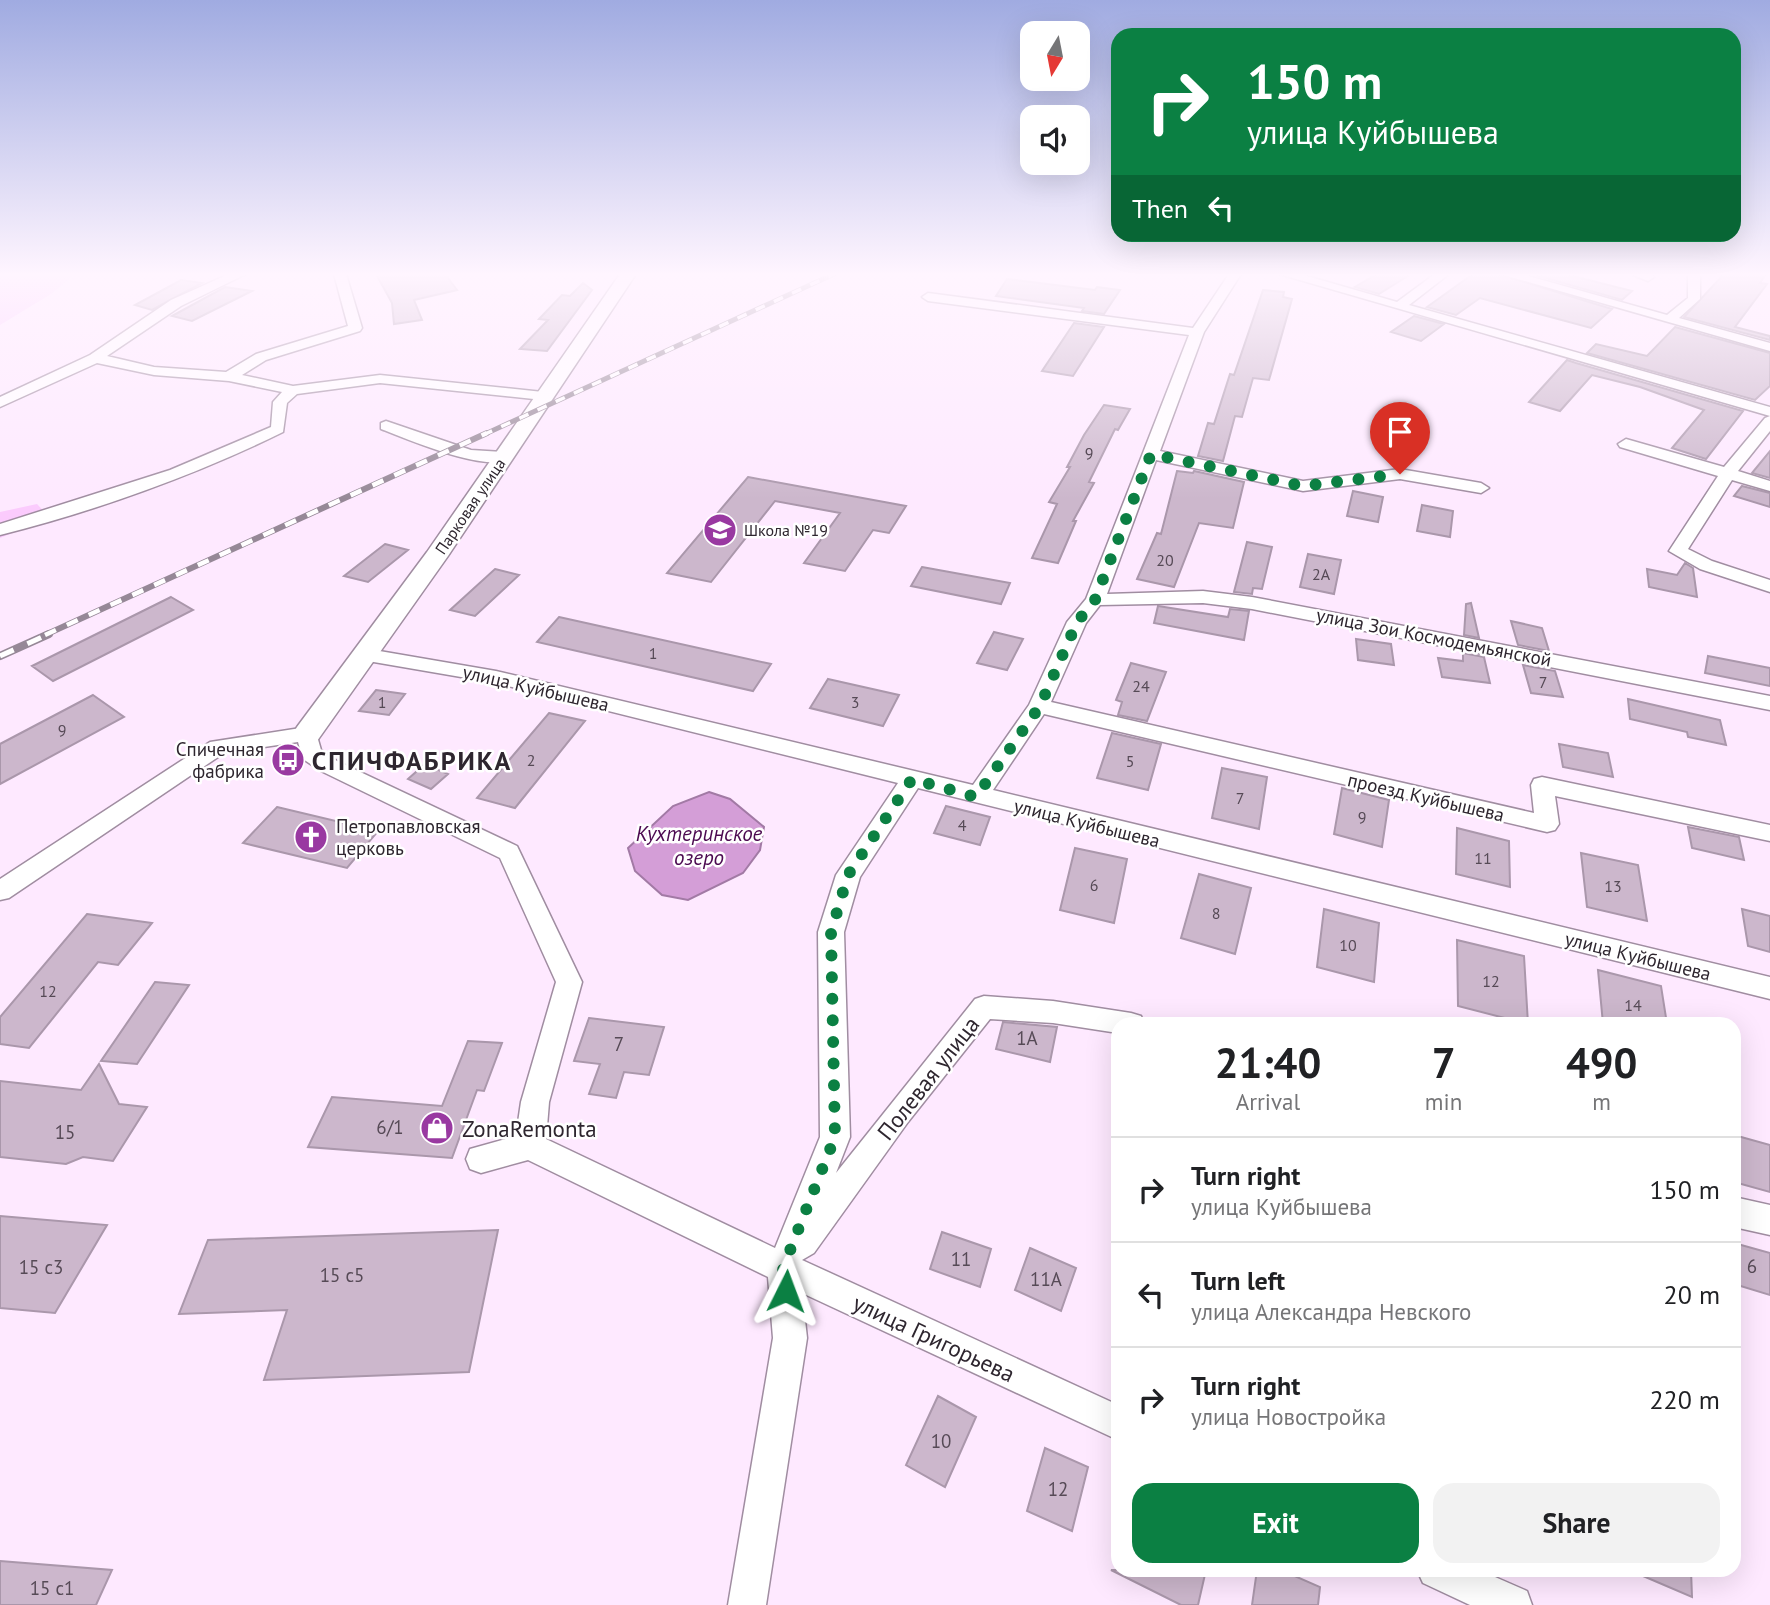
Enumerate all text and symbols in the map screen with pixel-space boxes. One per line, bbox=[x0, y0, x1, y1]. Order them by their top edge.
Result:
north arrow bbox=[1020, 21, 1090, 91]
map controls bbox=[1020, 21, 1090, 175]
text: 150 m bbox=[1247, 49, 1382, 113]
icon: right bbox=[1132, 56, 1223, 147]
button: sound bbox=[1020, 105, 1090, 175]
text: улица Куйбышева bbox=[1247, 111, 1499, 153]
icon: left bbox=[1202, 189, 1240, 227]
text: Then bbox=[1132, 192, 1188, 225]
pin bbox=[1370, 402, 1430, 474]
icon: arrive bbox=[1381, 413, 1419, 451]
house number: 9 bbox=[1085, 443, 1093, 463]
street label: Парковая улица bbox=[430, 454, 510, 558]
school or university icon: Школа №19 bbox=[701, 511, 739, 549]
place label: Школа №19 bbox=[744, 520, 828, 540]
house number: 20 bbox=[1156, 550, 1174, 570]
house number: 2А bbox=[1312, 564, 1331, 584]
street label: улица Зои Космодемьянской bbox=[1314, 602, 1554, 672]
house number: 1 bbox=[649, 643, 657, 663]
street label: улица Куйбышева bbox=[460, 659, 612, 717]
house number: 7 bbox=[1539, 672, 1547, 692]
house number: 24 bbox=[1132, 676, 1150, 696]
house number: 1 bbox=[378, 692, 386, 712]
house number: 3 bbox=[851, 692, 859, 712]
house number: 9 bbox=[58, 720, 66, 740]
place label: Спичечная фабрика bbox=[176, 737, 264, 783]
bus stop icon: Спичечная фабрика bbox=[269, 741, 307, 779]
district label: СПИЧФАБРИКА bbox=[312, 744, 512, 777]
house number: 2 bbox=[527, 750, 535, 770]
house number: 5 bbox=[1126, 751, 1134, 771]
street label: проезд Куйбышева bbox=[1345, 767, 1507, 827]
house number: 7 bbox=[1236, 788, 1244, 808]
street label: улица Куйбышева bbox=[1012, 793, 1162, 853]
house number: 9 bbox=[1358, 807, 1366, 827]
place label: Петропавловская церковь bbox=[336, 814, 481, 860]
house number: 4 bbox=[958, 815, 967, 835]
church icon: Петропавловская церковь bbox=[292, 818, 330, 856]
water label: Кухтеринское озеро bbox=[636, 820, 763, 871]
house number: 11 bbox=[1474, 848, 1492, 868]
house number: 6 bbox=[1090, 875, 1098, 895]
house number: 13 bbox=[1604, 876, 1622, 896]
house number: 8 bbox=[1212, 903, 1220, 923]
street label: улица Куйбышева bbox=[1563, 926, 1713, 986]
house number: 10 bbox=[1339, 935, 1357, 955]
house number: 12 bbox=[1482, 971, 1500, 991]
house number: 12 bbox=[39, 981, 57, 1001]
house number: 14 bbox=[1624, 995, 1642, 1015]
street label: Полевая улица bbox=[871, 1010, 985, 1146]
house number: 1А bbox=[1016, 1026, 1038, 1050]
house number: 7 bbox=[614, 1032, 624, 1056]
text: 21:40 bbox=[1215, 1035, 1321, 1090]
text: 7 bbox=[1432, 1035, 1455, 1090]
text: 490 bbox=[1566, 1035, 1637, 1090]
text: Arrival bbox=[1236, 1087, 1300, 1116]
text: min bbox=[1425, 1087, 1462, 1116]
text: m bbox=[1592, 1087, 1611, 1116]
shop icon: ZonaRemonta bbox=[418, 1109, 456, 1147]
place label: ZonaRemonta bbox=[462, 1114, 597, 1143]
house number: 6/1 bbox=[376, 1115, 404, 1139]
house number: 15 bbox=[55, 1120, 75, 1144]
text: Turn right bbox=[1191, 1159, 1300, 1192]
icon: right bbox=[1132, 1171, 1170, 1209]
text: 150 m bbox=[1649, 1173, 1720, 1206]
text: улица Куйбышева bbox=[1191, 1192, 1372, 1221]
house number: 11 bbox=[951, 1247, 971, 1271]
position arrow bbox=[749, 1254, 823, 1328]
house number: 6 bbox=[1747, 1254, 1757, 1278]
house number: 15 с3 bbox=[19, 1255, 63, 1279]
house number: 15 с5 bbox=[320, 1263, 364, 1287]
text: Turn left bbox=[1191, 1264, 1285, 1297]
house number: 11А bbox=[1030, 1267, 1062, 1291]
icon: left bbox=[1132, 1276, 1170, 1314]
text: 20 m bbox=[1664, 1278, 1720, 1311]
street label: улица Григорьева bbox=[848, 1288, 1020, 1388]
text: улица Александра Невского bbox=[1191, 1297, 1471, 1326]
text: Turn right bbox=[1191, 1369, 1300, 1402]
icon: right bbox=[1132, 1381, 1170, 1419]
text: 220 m bbox=[1649, 1383, 1720, 1416]
text: улица Новостройка bbox=[1191, 1402, 1386, 1431]
house number: 10 bbox=[931, 1429, 951, 1453]
house number: 12 bbox=[1048, 1477, 1068, 1501]
button: Exit bbox=[1132, 1483, 1419, 1563]
button: Share bbox=[1433, 1483, 1720, 1563]
house number: 15 с1 bbox=[30, 1576, 74, 1600]

